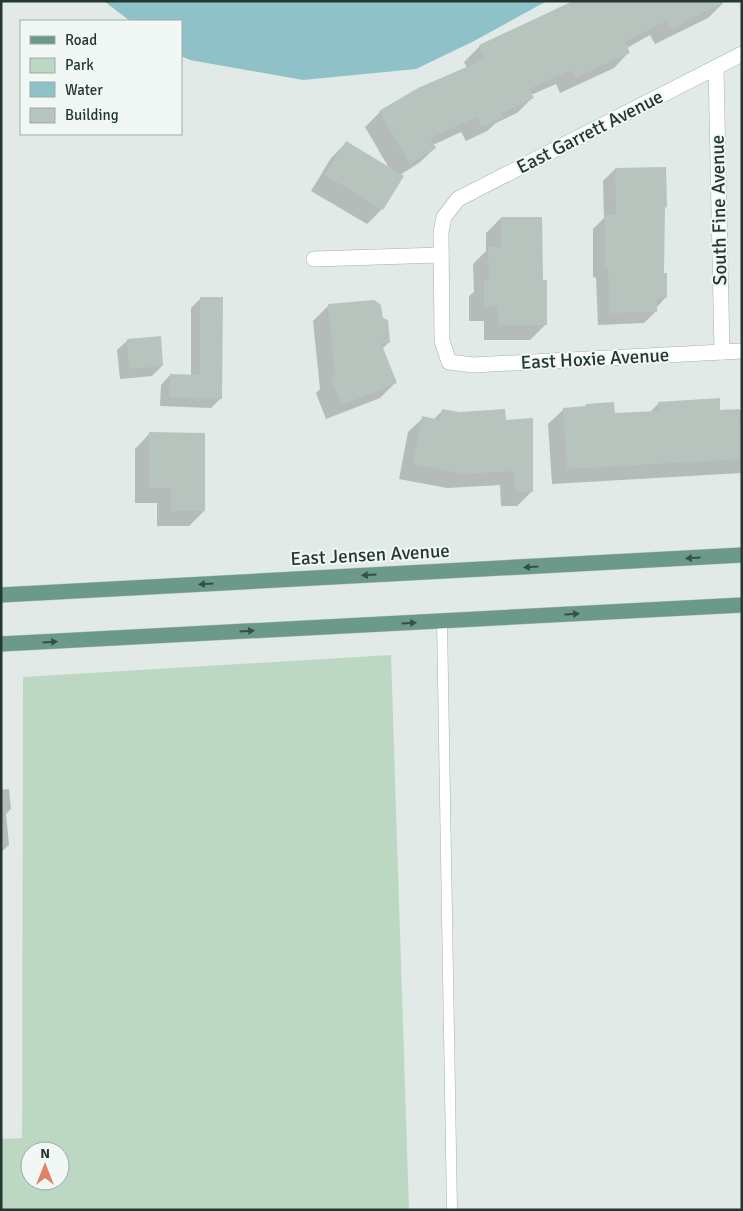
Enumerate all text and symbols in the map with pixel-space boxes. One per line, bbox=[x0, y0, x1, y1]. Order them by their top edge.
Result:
legend bbox=[20, 20, 182, 135]
text: Road bbox=[65, 31, 97, 49]
text: Park bbox=[65, 56, 94, 74]
text: Water bbox=[65, 81, 103, 99]
street label: East Garrett Avenue bbox=[513, 85, 667, 179]
text: Building bbox=[65, 106, 119, 124]
street label: South Fine Avenue bbox=[706, 135, 732, 285]
street label: East Hoxie Avenue bbox=[520, 343, 670, 375]
street label: East Jensen Avenue bbox=[290, 539, 450, 571]
one-way arrow bbox=[685, 554, 701, 562]
one-way arrow bbox=[523, 563, 539, 571]
one-way arrow bbox=[360, 572, 376, 580]
one-way arrow bbox=[198, 581, 214, 589]
one-way arrow bbox=[564, 609, 580, 617]
one-way arrow bbox=[402, 618, 418, 626]
one-way arrow bbox=[239, 627, 255, 635]
one-way arrow bbox=[42, 637, 58, 645]
north arrow bbox=[20, 1141, 70, 1191]
text: N bbox=[40, 1145, 50, 1162]

